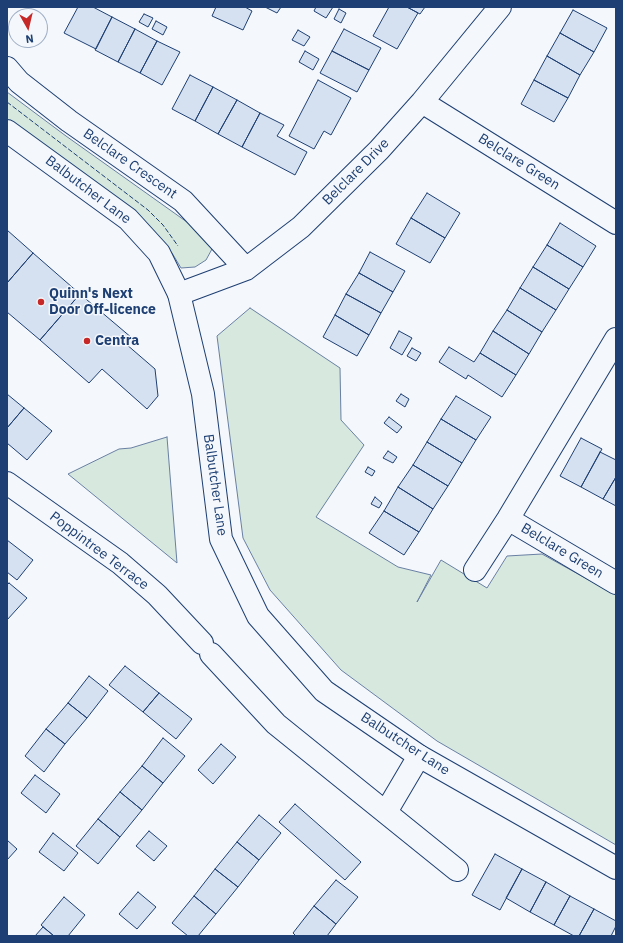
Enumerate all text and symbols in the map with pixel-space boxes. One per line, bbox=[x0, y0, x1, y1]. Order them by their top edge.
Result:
north arrow bbox=[8, 8, 48, 48]
text: N bbox=[25, 31, 34, 46]
street label: Belclare Crescent bbox=[80, 125, 180, 203]
street label: Belclare Green bbox=[475, 130, 563, 194]
street label: Belclare Drive bbox=[319, 135, 393, 209]
street label: Balbutcher Lane bbox=[42, 152, 134, 228]
place label: Quinn's Next Door Off-licence bbox=[49, 286, 156, 318]
marker: Quinn's Next Door Off-licence bbox=[36, 297, 46, 307]
place label: Centra bbox=[95, 333, 139, 349]
marker: Centra bbox=[82, 336, 92, 346]
street label: Balbutcher Lane bbox=[200, 433, 230, 537]
street label: Poppintree Terrace bbox=[46, 508, 152, 594]
street label: Belclare Green bbox=[518, 520, 606, 582]
street label: Balbutcher Lane bbox=[357, 709, 453, 779]

